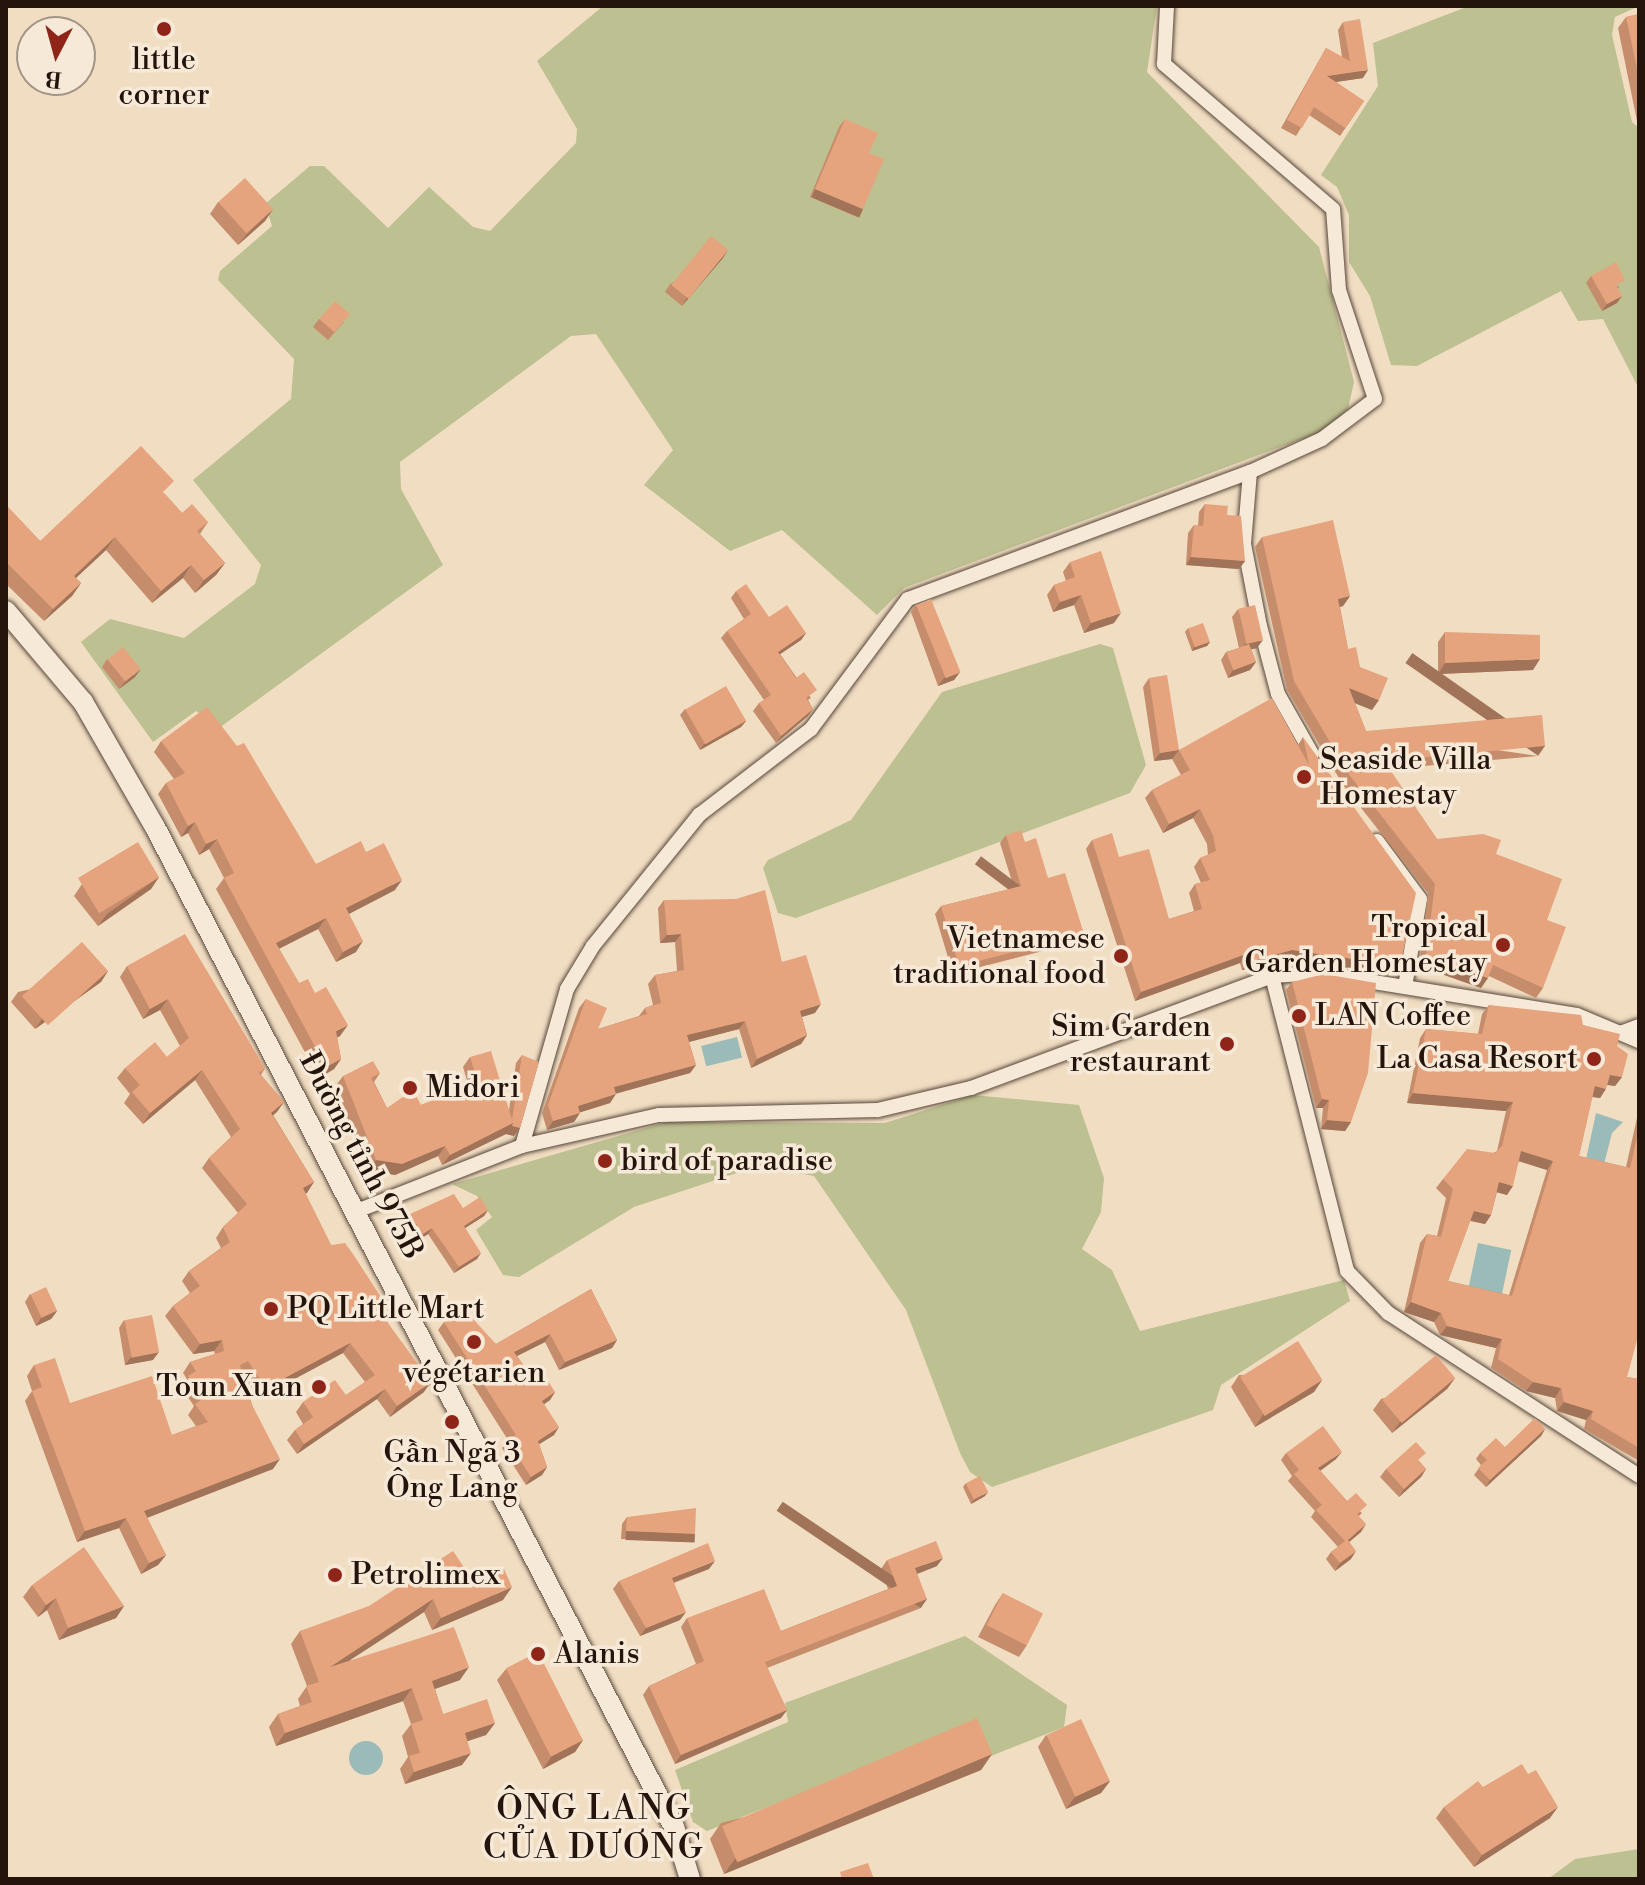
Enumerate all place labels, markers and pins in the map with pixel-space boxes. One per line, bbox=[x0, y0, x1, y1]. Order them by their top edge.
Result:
marker: little corner bbox=[155, 20, 173, 38]
place label: little corner bbox=[118, 42, 210, 112]
place label: Seaside Villa Homestay bbox=[1320, 742, 1492, 812]
marker: Seaside Villa Homestay bbox=[1295, 768, 1313, 786]
place label: Tropical Garden Homestay bbox=[1244, 910, 1487, 980]
place label: Vietnamese traditional food bbox=[893, 921, 1105, 992]
marker: Tropical Garden Homestay bbox=[1494, 936, 1512, 954]
marker: Vietnamese traditional food bbox=[1112, 947, 1130, 965]
place label: LAN Coffee bbox=[1315, 998, 1471, 1034]
marker: LAN Coffee bbox=[1290, 1007, 1308, 1025]
place label: Sim Garden restaurant bbox=[1051, 1009, 1211, 1080]
marker: Sim Garden restaurant bbox=[1218, 1035, 1236, 1053]
place label: La Casa Resort bbox=[1376, 1041, 1578, 1077]
marker: La Casa Resort bbox=[1585, 1050, 1603, 1068]
place label: Midori bbox=[426, 1070, 520, 1106]
marker: Midori bbox=[401, 1079, 419, 1097]
place label: bird of paradise bbox=[621, 1143, 833, 1179]
marker: bird of paradise bbox=[596, 1152, 614, 1170]
place label: PQ Little Mart bbox=[287, 1291, 484, 1327]
marker: PQ Little Mart bbox=[262, 1300, 280, 1318]
marker: végétarien bbox=[465, 1333, 483, 1351]
place label: végétarien bbox=[403, 1355, 545, 1391]
place label: Toun Xuan bbox=[156, 1369, 303, 1405]
marker: Toun Xuan bbox=[310, 1378, 328, 1396]
marker: Gần Ngã 3 Ông Lang bbox=[443, 1413, 461, 1431]
place label: Gần Ngã 3 Ông Lang bbox=[383, 1435, 521, 1506]
place label: Petrolimex bbox=[351, 1557, 500, 1593]
marker: Petrolimex bbox=[326, 1566, 344, 1584]
place label: Alanis bbox=[554, 1636, 640, 1672]
marker: Alanis bbox=[529, 1645, 547, 1663]

